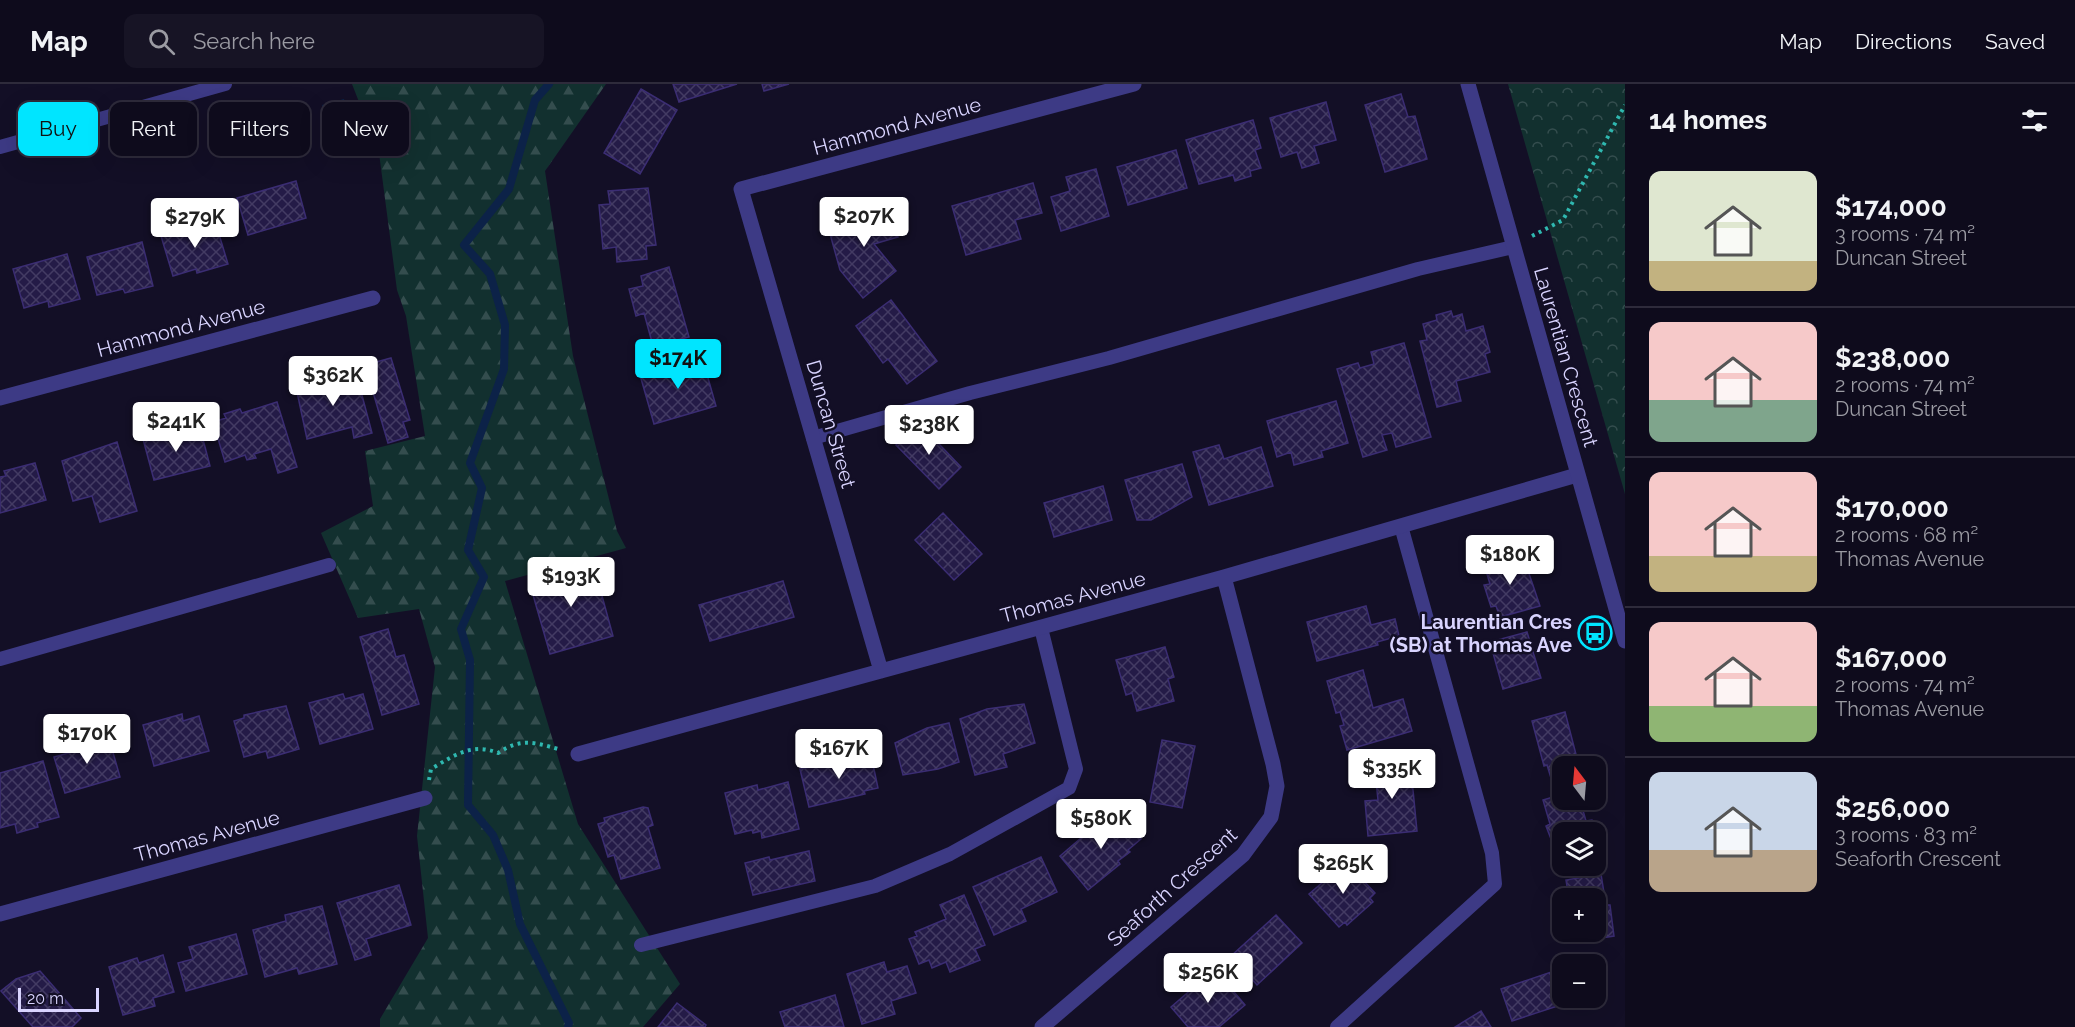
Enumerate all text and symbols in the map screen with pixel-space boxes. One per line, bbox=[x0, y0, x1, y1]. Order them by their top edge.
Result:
search box bbox=[124, 14, 544, 68]
text: Map bbox=[30, 25, 88, 58]
icon: search bbox=[145, 25, 178, 58]
text: Search here bbox=[193, 28, 315, 54]
text: Map bbox=[1779, 29, 1822, 54]
text: Directions bbox=[1855, 29, 1952, 54]
text: Saved bbox=[1985, 29, 2045, 54]
street label: Hammond Avenue bbox=[810, 92, 984, 160]
chip: Buy bbox=[18, 102, 98, 156]
chip: Rent bbox=[110, 102, 197, 156]
chip: Filters bbox=[209, 102, 310, 156]
chip: New bbox=[322, 102, 409, 156]
icon: filters bbox=[2018, 104, 2051, 137]
text: 14 homes bbox=[1649, 105, 1767, 135]
text: $174,000 bbox=[1835, 192, 1947, 222]
icon: home bbox=[1697, 195, 1769, 267]
pin: $207K bbox=[822, 197, 906, 248]
pin: $279K bbox=[153, 198, 237, 249]
text: $207K bbox=[834, 204, 894, 228]
text: $279K bbox=[165, 205, 225, 229]
text: 3 rooms · 74 m² bbox=[1835, 222, 1975, 246]
text: Duncan Street bbox=[1835, 246, 1967, 270]
street label: Laurentian Crescent bbox=[1529, 264, 1603, 450]
street label: Hammond Avenue bbox=[94, 294, 268, 362]
pin: $174K bbox=[636, 339, 720, 390]
text: $238,000 bbox=[1835, 343, 1950, 373]
text: $174K bbox=[649, 346, 707, 370]
icon: home bbox=[1697, 346, 1769, 418]
pin: $362K bbox=[291, 356, 375, 407]
street label: Duncan Street bbox=[801, 357, 861, 491]
text: $362K bbox=[303, 363, 363, 387]
text: 2 rooms · 74 m² bbox=[1835, 373, 1975, 397]
text: Duncan Street bbox=[1835, 397, 1967, 421]
pin: $241K bbox=[134, 402, 218, 453]
pin: $238K bbox=[887, 405, 971, 456]
text: $241K bbox=[147, 409, 205, 433]
text: $238K bbox=[899, 412, 959, 436]
text: $170,000 bbox=[1835, 493, 1949, 523]
icon: home bbox=[1697, 496, 1769, 568]
text: 2 rooms · 68 m² bbox=[1835, 523, 1978, 547]
pin: $180K bbox=[1468, 535, 1552, 586]
text: $180K bbox=[1480, 542, 1540, 566]
text: Thomas Avenue bbox=[1835, 547, 1984, 571]
pin: $193K bbox=[529, 557, 613, 608]
text: $193K bbox=[542, 564, 600, 588]
street label: Thomas Avenue bbox=[998, 566, 1148, 628]
place label: Laurentian Cres (SB) at Thomas Ave bbox=[1390, 610, 1572, 657]
bus stop icon: Laurentian Cres (SB) at Thomas Ave bbox=[1577, 615, 1613, 651]
text: $167,000 bbox=[1835, 643, 1947, 673]
icon: home bbox=[1697, 646, 1769, 718]
text: 2 rooms · 74 m² bbox=[1835, 673, 1975, 697]
text: Thomas Avenue bbox=[1835, 697, 1984, 721]
pin: $170K bbox=[45, 714, 129, 765]
text: $170K bbox=[57, 721, 117, 745]
pin: $167K bbox=[797, 729, 881, 780]
text: $167K bbox=[809, 736, 869, 760]
pin: $335K bbox=[1350, 749, 1434, 800]
text: $335K bbox=[1362, 756, 1422, 780]
north arrow bbox=[1552, 756, 1606, 810]
map controls bbox=[1552, 756, 1606, 1008]
text: $256,000 bbox=[1835, 793, 1950, 823]
icon: home bbox=[1697, 796, 1769, 868]
pin: $580K bbox=[1059, 799, 1143, 850]
street label: Thomas Avenue bbox=[132, 805, 282, 867]
text: $580K bbox=[1070, 806, 1132, 830]
street label: Seaforth Crescent bbox=[1102, 822, 1242, 951]
button: layers bbox=[1552, 822, 1606, 876]
text: 3 rooms · 83 m² bbox=[1835, 823, 1977, 847]
pin: $265K bbox=[1301, 844, 1385, 895]
text: Seaforth Crescent bbox=[1835, 847, 2001, 871]
text: $265K bbox=[1313, 851, 1373, 875]
button: + bbox=[1552, 888, 1606, 942]
pin: $256K bbox=[1166, 953, 1250, 1004]
button: − bbox=[1552, 954, 1606, 1008]
text: $256K bbox=[1178, 960, 1238, 984]
scale bar bbox=[18, 985, 99, 1012]
text: 20 m bbox=[27, 989, 64, 1008]

